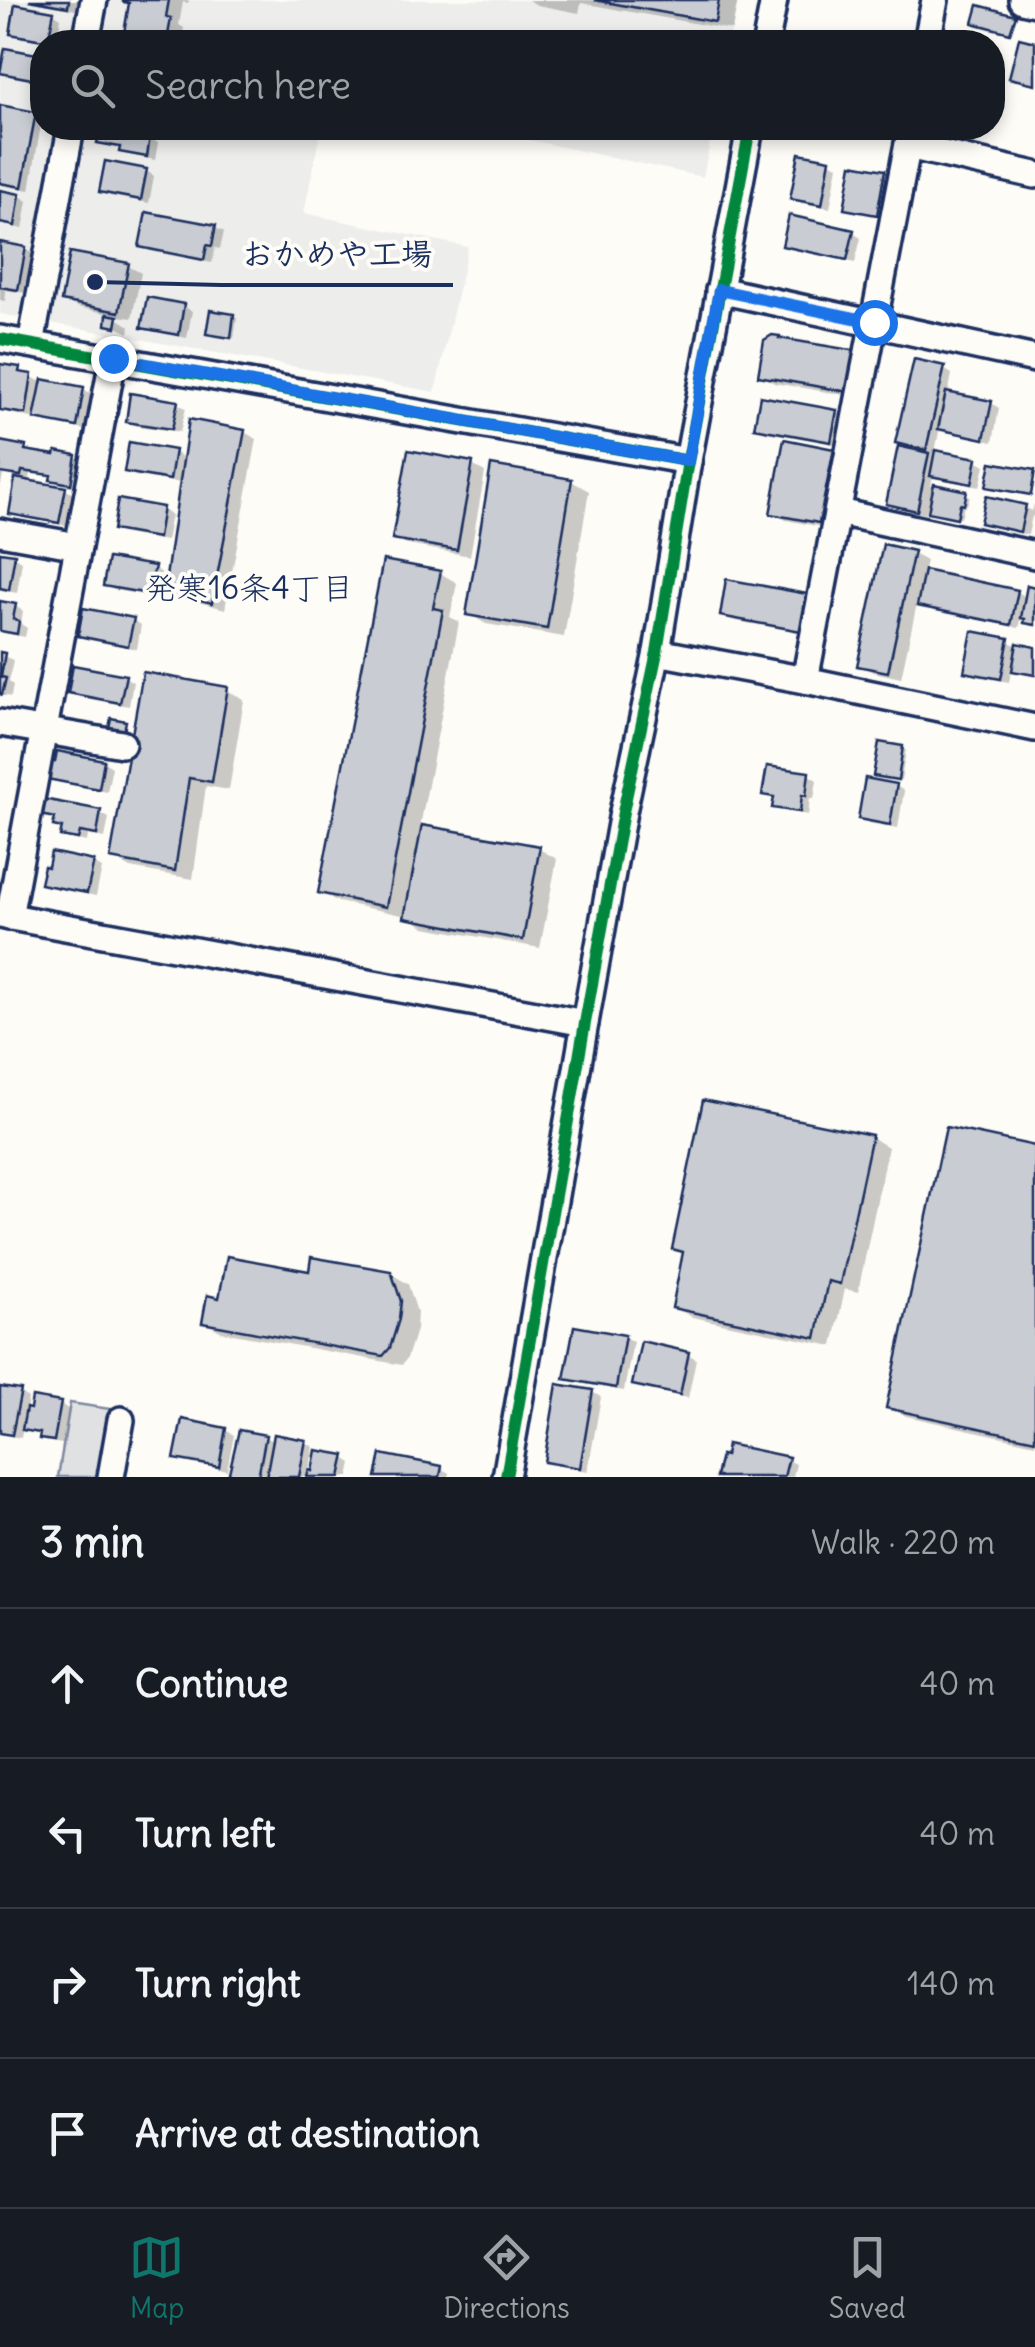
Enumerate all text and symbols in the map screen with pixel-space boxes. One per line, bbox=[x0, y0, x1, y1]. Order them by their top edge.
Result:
search box bbox=[30, 30, 1005, 140]
icon: search bbox=[65, 58, 120, 113]
text: Search here bbox=[145, 62, 351, 109]
callout: おかめや工場 bbox=[221, 223, 453, 285]
text: おかめや工場 bbox=[241, 233, 433, 274]
route start bbox=[852, 300, 898, 346]
route end bbox=[91, 336, 137, 382]
district label: 発寒16条4丁目 bbox=[144, 567, 354, 608]
text: 3 min bbox=[40, 1516, 144, 1568]
text: Walk · 220 m bbox=[811, 1522, 995, 1563]
icon: ahead bbox=[40, 1656, 95, 1711]
text: Continue bbox=[135, 1660, 288, 1707]
text: 40 m bbox=[920, 1663, 995, 1704]
icon: left bbox=[40, 1806, 95, 1861]
text: Turn left bbox=[135, 1810, 275, 1857]
text: 40 m bbox=[920, 1813, 995, 1854]
icon: right bbox=[40, 1956, 95, 2011]
text: Turn right bbox=[135, 1960, 301, 2007]
text: 140 m bbox=[907, 1963, 995, 2004]
icon: arrive bbox=[40, 2106, 95, 2161]
text: Arrive at destination bbox=[135, 2110, 480, 2157]
tab: Map bbox=[129, 2230, 184, 2326]
tab: Directions bbox=[443, 2230, 570, 2326]
tab: Saved bbox=[829, 2230, 906, 2326]

